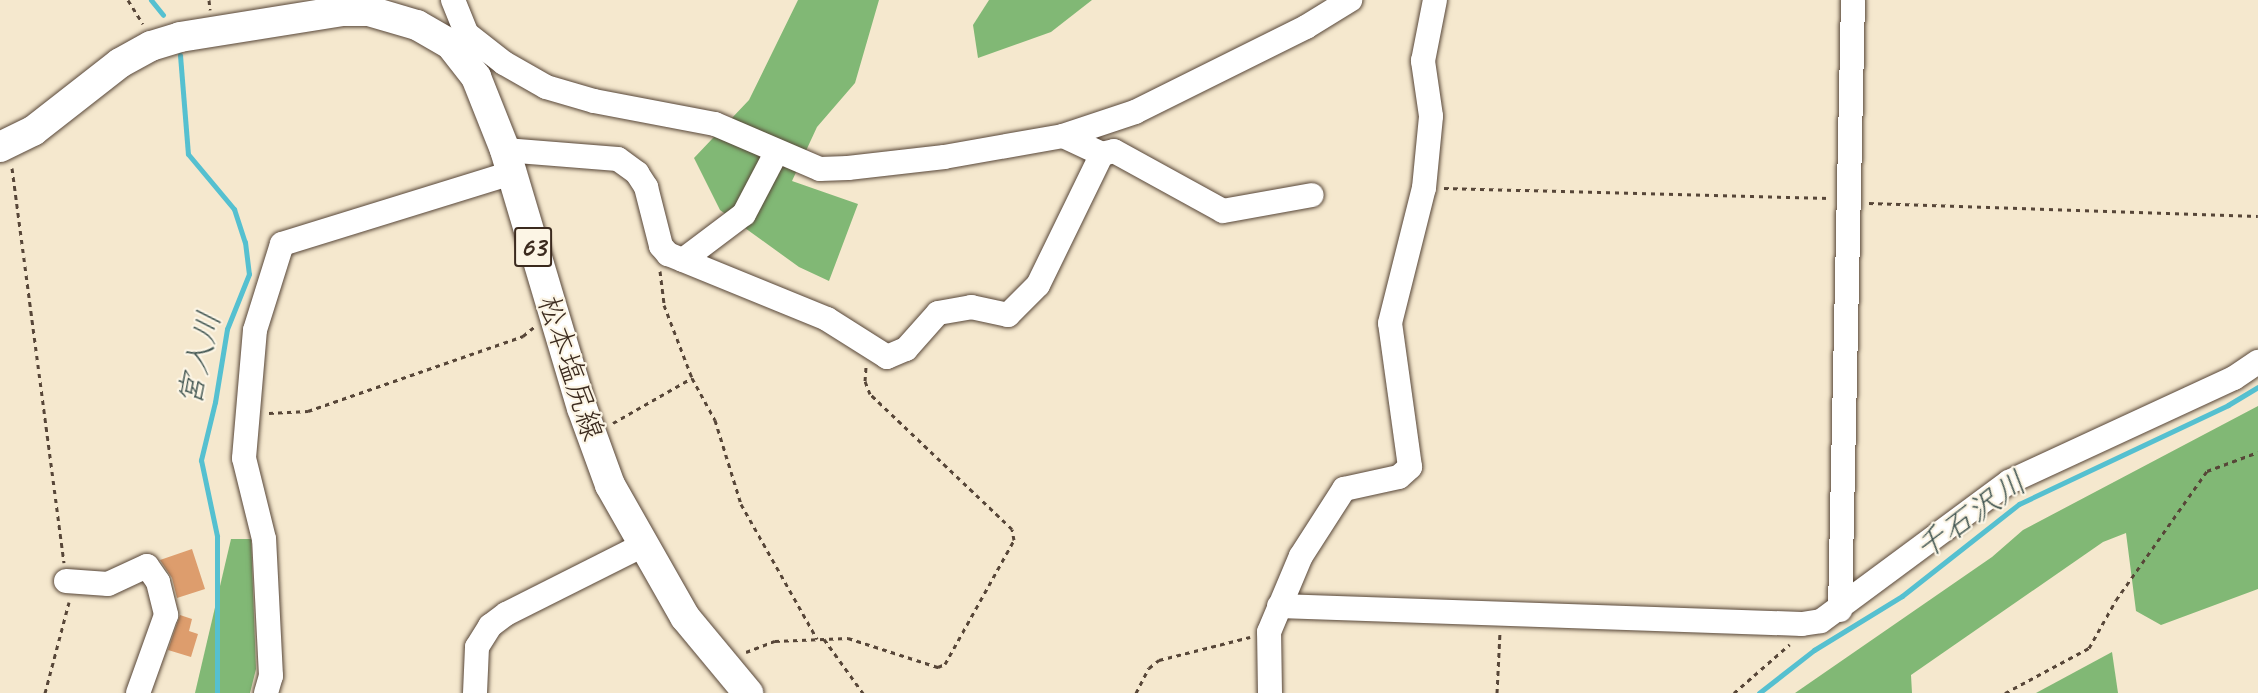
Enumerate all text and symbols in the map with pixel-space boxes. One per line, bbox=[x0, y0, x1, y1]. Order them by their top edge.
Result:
road number: 63 bbox=[514, 222, 552, 272]
street label: 松本塩尻線 bbox=[531, 291, 611, 445]
water label: 宮入川 bbox=[170, 308, 230, 410]
water label: 千石沢川 bbox=[1908, 464, 2034, 568]

